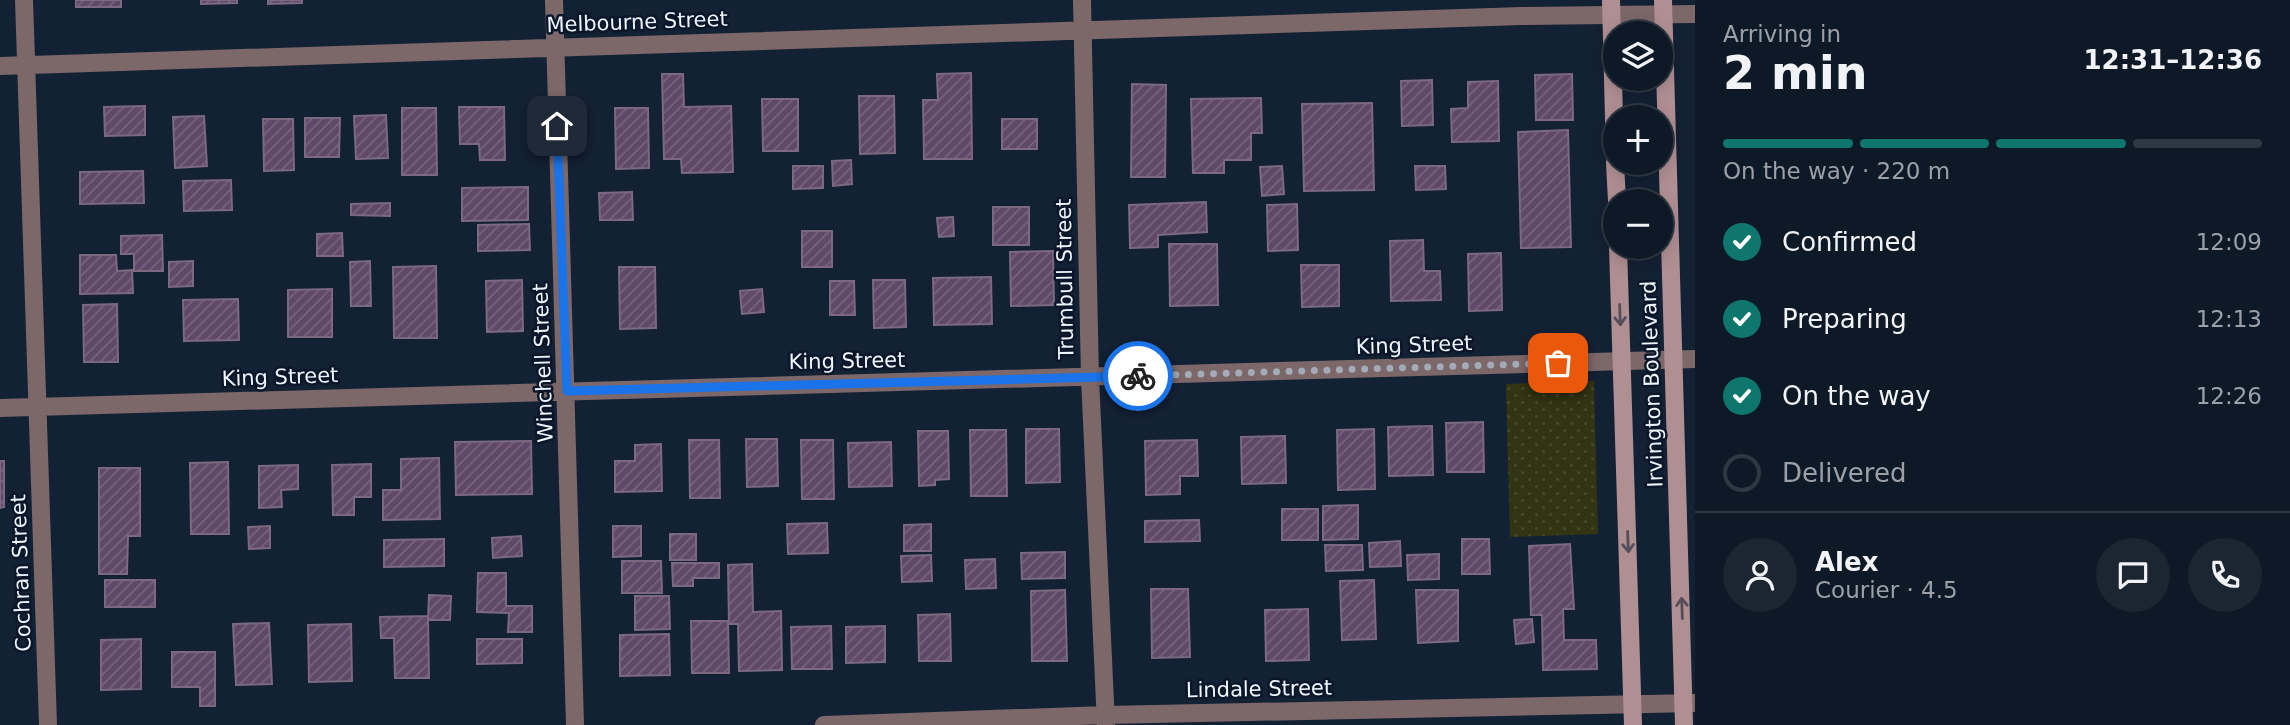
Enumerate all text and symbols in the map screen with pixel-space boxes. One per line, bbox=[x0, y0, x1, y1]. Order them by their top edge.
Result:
street label: Melbourne Street bbox=[546, 7, 728, 37]
map controls bbox=[1603, 21, 1673, 259]
button: layers bbox=[1603, 21, 1673, 91]
text: Arriving in bbox=[1723, 21, 1841, 47]
text: 12:31–12:36 bbox=[2083, 45, 2262, 75]
text: 2 min bbox=[1723, 46, 1867, 100]
pin bbox=[527, 96, 587, 156]
button: + bbox=[1603, 105, 1673, 175]
icon: home bbox=[538, 107, 576, 145]
text: On the way · 220 m bbox=[1723, 158, 1950, 184]
button: − bbox=[1603, 189, 1673, 259]
street label: Trumbull Street bbox=[1052, 198, 1078, 361]
icon: check bbox=[1723, 223, 1761, 261]
text: Confirmed bbox=[1782, 227, 1917, 257]
text: 12:09 bbox=[2196, 229, 2262, 255]
street label: Irvington Boulevard bbox=[1636, 280, 1668, 488]
street label: Winchell Street bbox=[528, 283, 558, 443]
icon: check bbox=[1723, 300, 1761, 338]
one-way arrow bbox=[1613, 303, 1626, 326]
text: Preparing bbox=[1782, 304, 1907, 334]
text: 12:13 bbox=[2196, 306, 2262, 332]
street label: King Street bbox=[1355, 331, 1473, 359]
pin bbox=[1528, 333, 1588, 393]
courier bbox=[1103, 341, 1173, 411]
icon: bag bbox=[1539, 344, 1577, 382]
street label: King Street bbox=[788, 348, 906, 374]
icon: bike bbox=[1119, 357, 1157, 395]
street label: King Street bbox=[221, 363, 339, 391]
icon: check bbox=[1723, 377, 1761, 415]
text: On the way bbox=[1782, 381, 1931, 411]
text: 12:26 bbox=[2196, 383, 2262, 409]
text: Delivered bbox=[1782, 458, 1906, 488]
street label: Cochran Street bbox=[6, 494, 36, 652]
one-way arrow bbox=[1622, 531, 1635, 554]
button: person bbox=[1723, 538, 1797, 612]
button: chat bbox=[2096, 538, 2170, 612]
button: phone bbox=[2188, 538, 2262, 612]
text: Alex bbox=[1815, 547, 1878, 577]
text: Courier · 4.5 bbox=[1815, 577, 1958, 603]
one-way arrow bbox=[1676, 597, 1689, 620]
street label: Lindale Street bbox=[1186, 676, 1332, 702]

